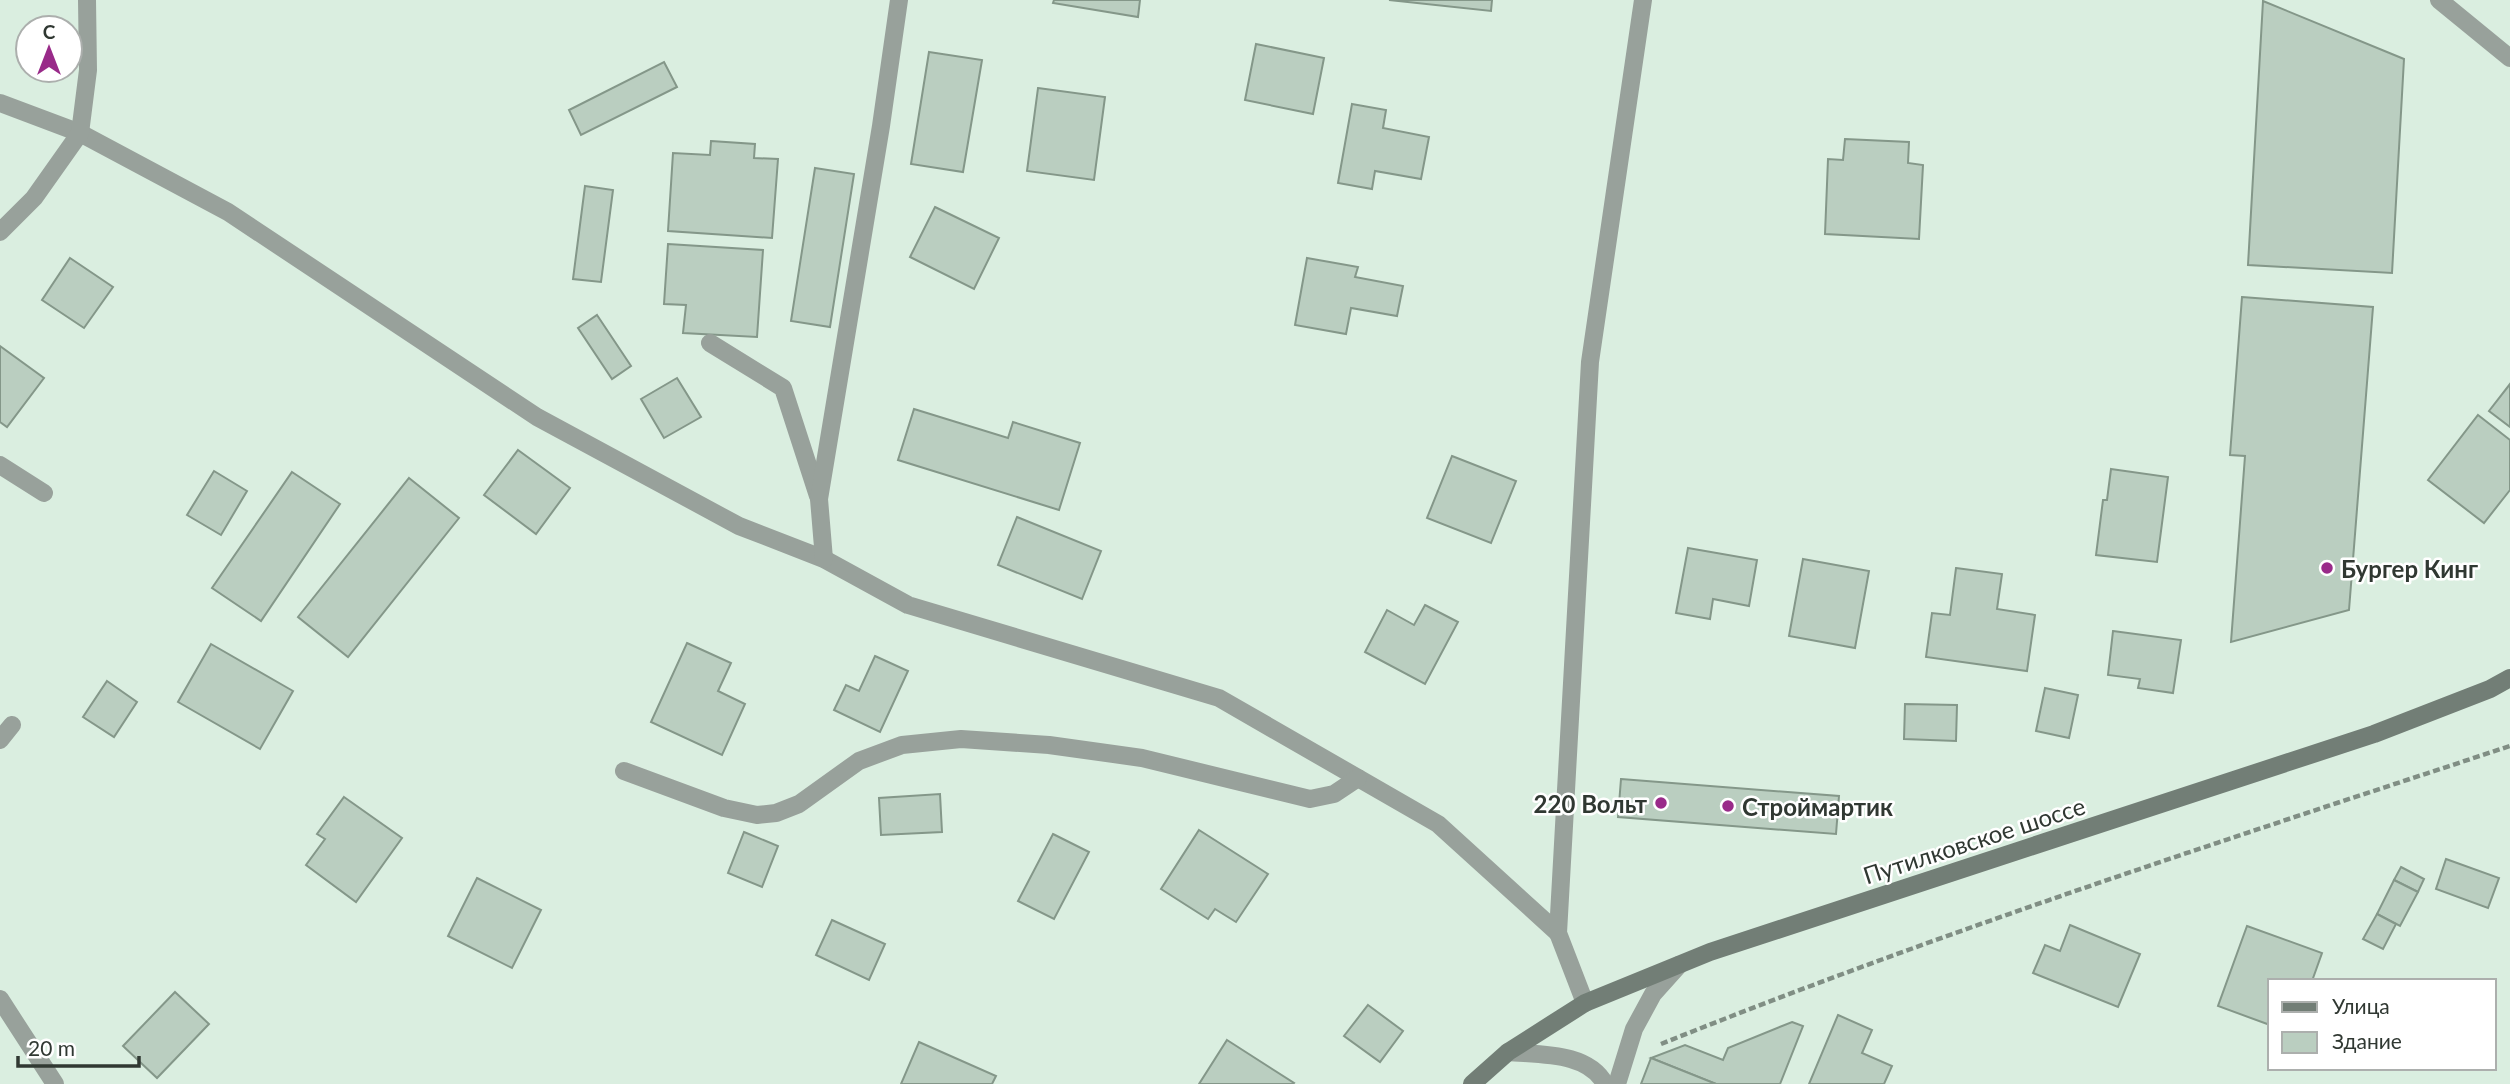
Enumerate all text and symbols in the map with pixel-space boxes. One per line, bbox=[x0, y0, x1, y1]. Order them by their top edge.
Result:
north arrow bbox=[14, 14, 84, 84]
text: С bbox=[43, 20, 56, 43]
place label: Бургер Кинг bbox=[2341, 554, 2478, 583]
marker: Бургер Кинг bbox=[2319, 560, 2335, 576]
place label: 220 Вольт bbox=[1534, 789, 1648, 818]
street label: Путилковское шоссе bbox=[1859, 790, 2089, 890]
place label: Строймартик bbox=[1742, 792, 1893, 821]
marker: 220 Вольт bbox=[1653, 795, 1669, 811]
marker: Строймартик bbox=[1720, 798, 1736, 814]
legend bbox=[2268, 979, 2496, 1070]
text: Улица bbox=[2332, 993, 2390, 1018]
scale bar bbox=[18, 1024, 138, 1068]
text: Здание bbox=[2332, 1028, 2402, 1053]
text: 20 m bbox=[28, 1035, 75, 1060]

